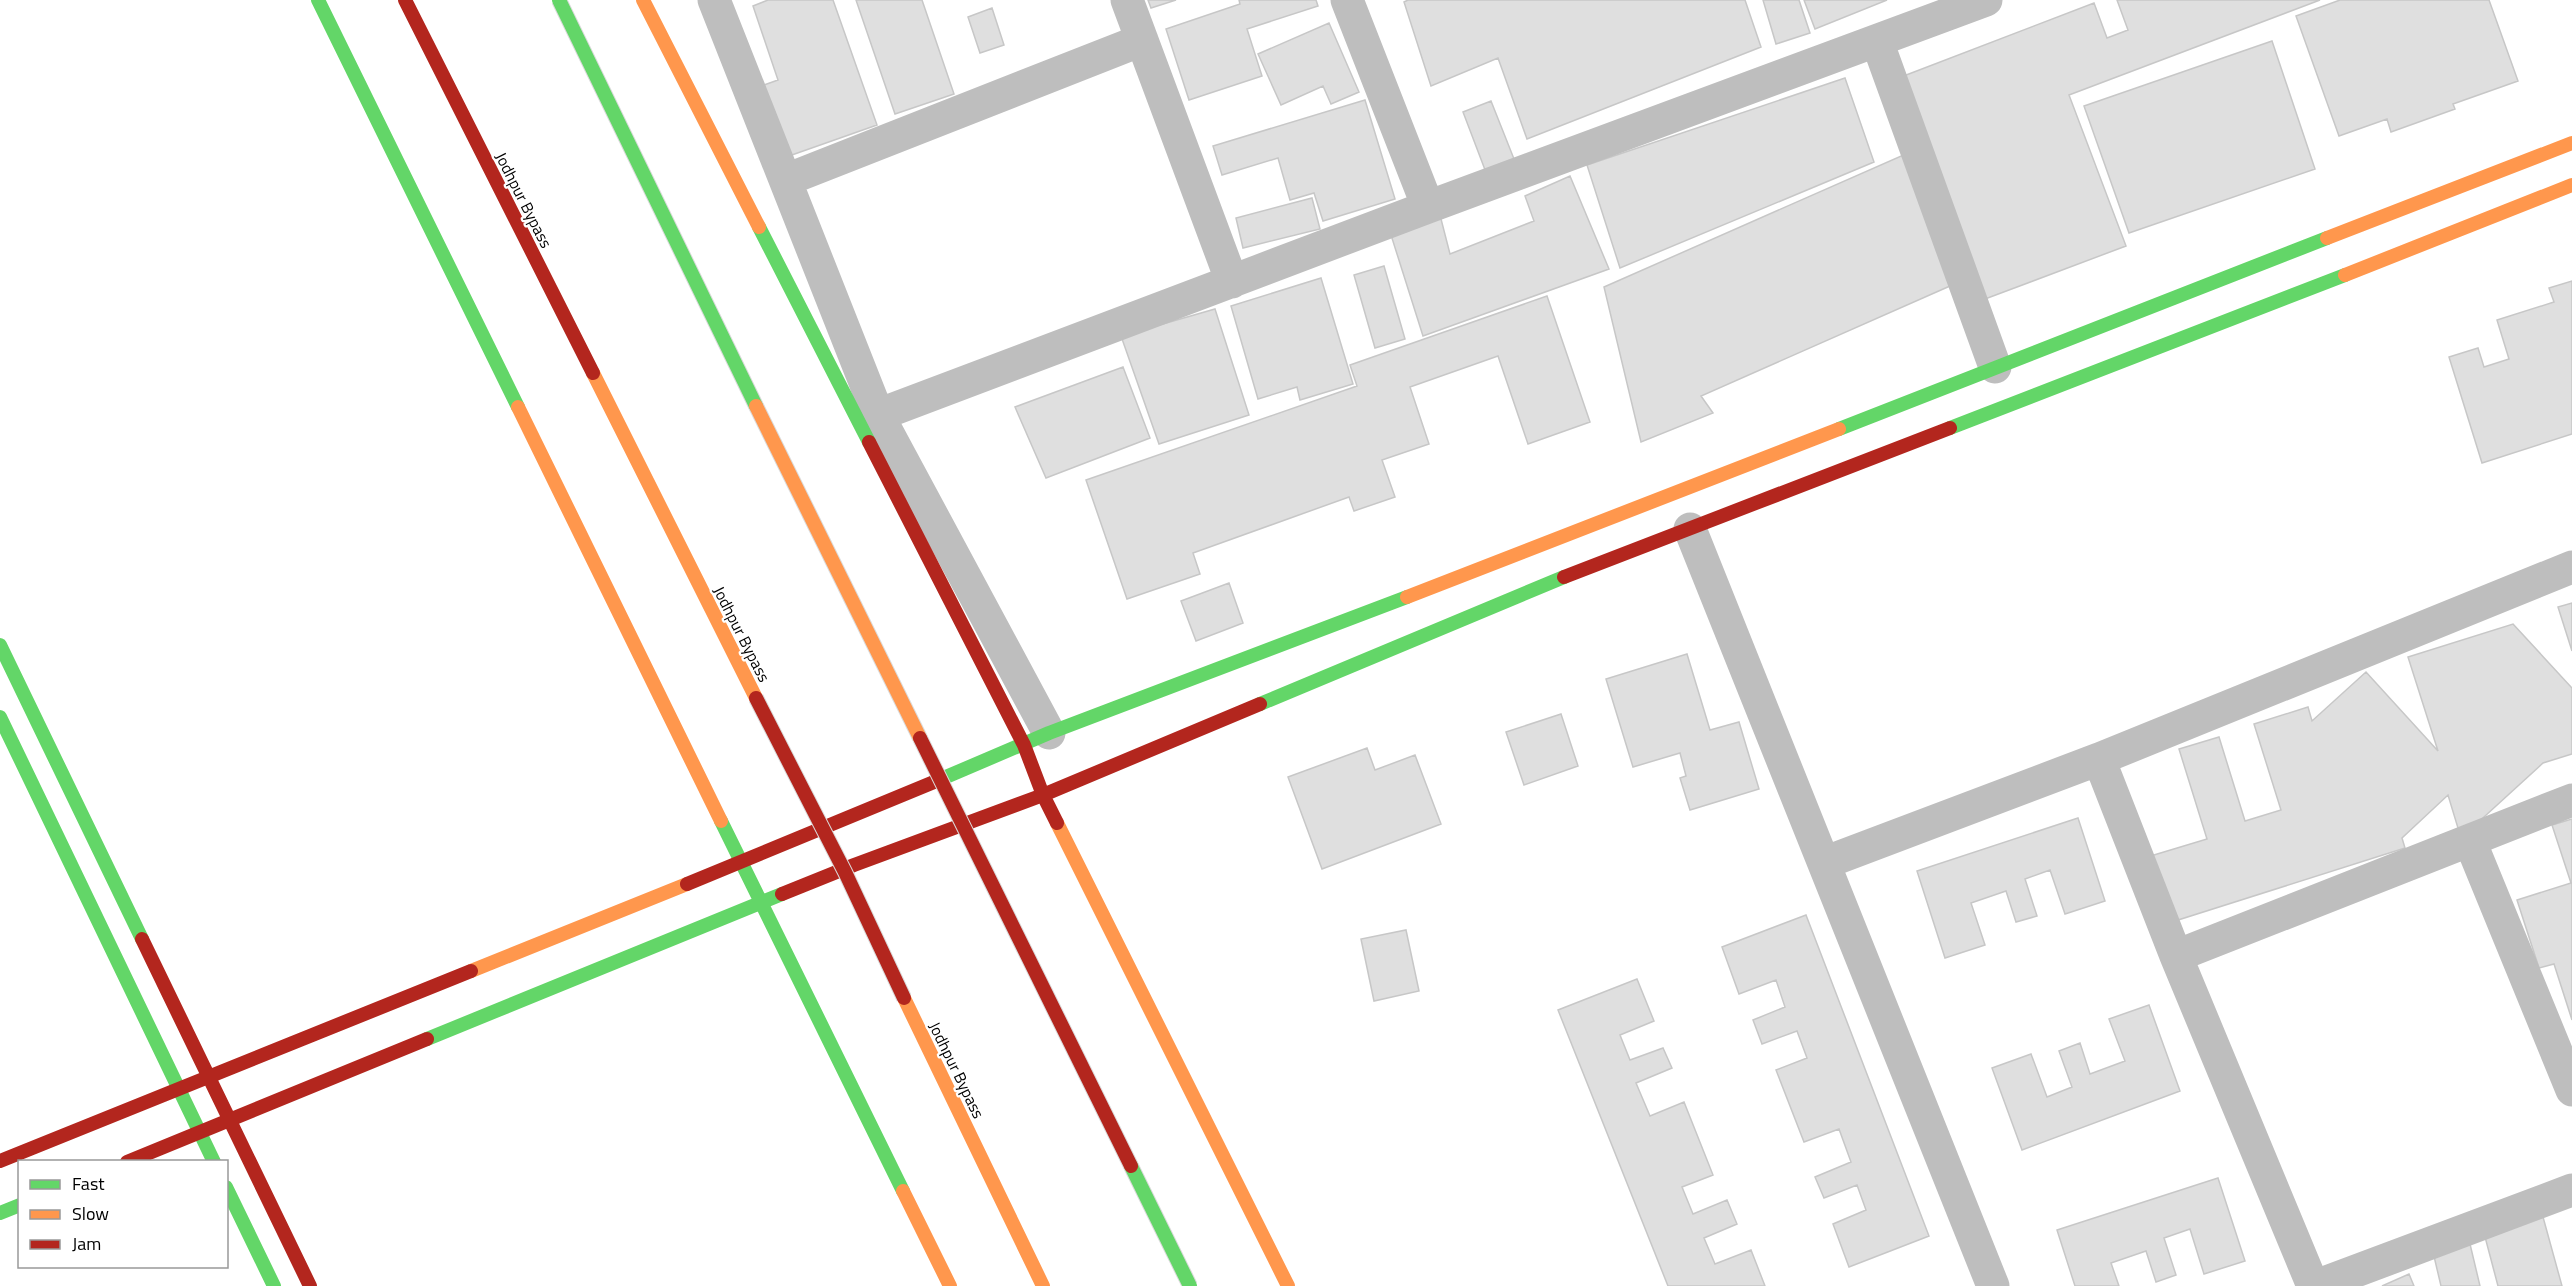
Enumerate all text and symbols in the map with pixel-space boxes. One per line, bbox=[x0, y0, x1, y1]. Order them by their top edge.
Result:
street label: Jodhpur Bypass bbox=[489, 148, 559, 252]
street label: Jodhpur Bypass bbox=[707, 582, 777, 686]
street label: Jodhpur Bypass bbox=[923, 1018, 991, 1122]
legend bbox=[18, 1160, 228, 1268]
text: Fast bbox=[72, 1170, 105, 1197]
text: Slow bbox=[72, 1200, 109, 1227]
text: Jam bbox=[72, 1230, 101, 1257]

